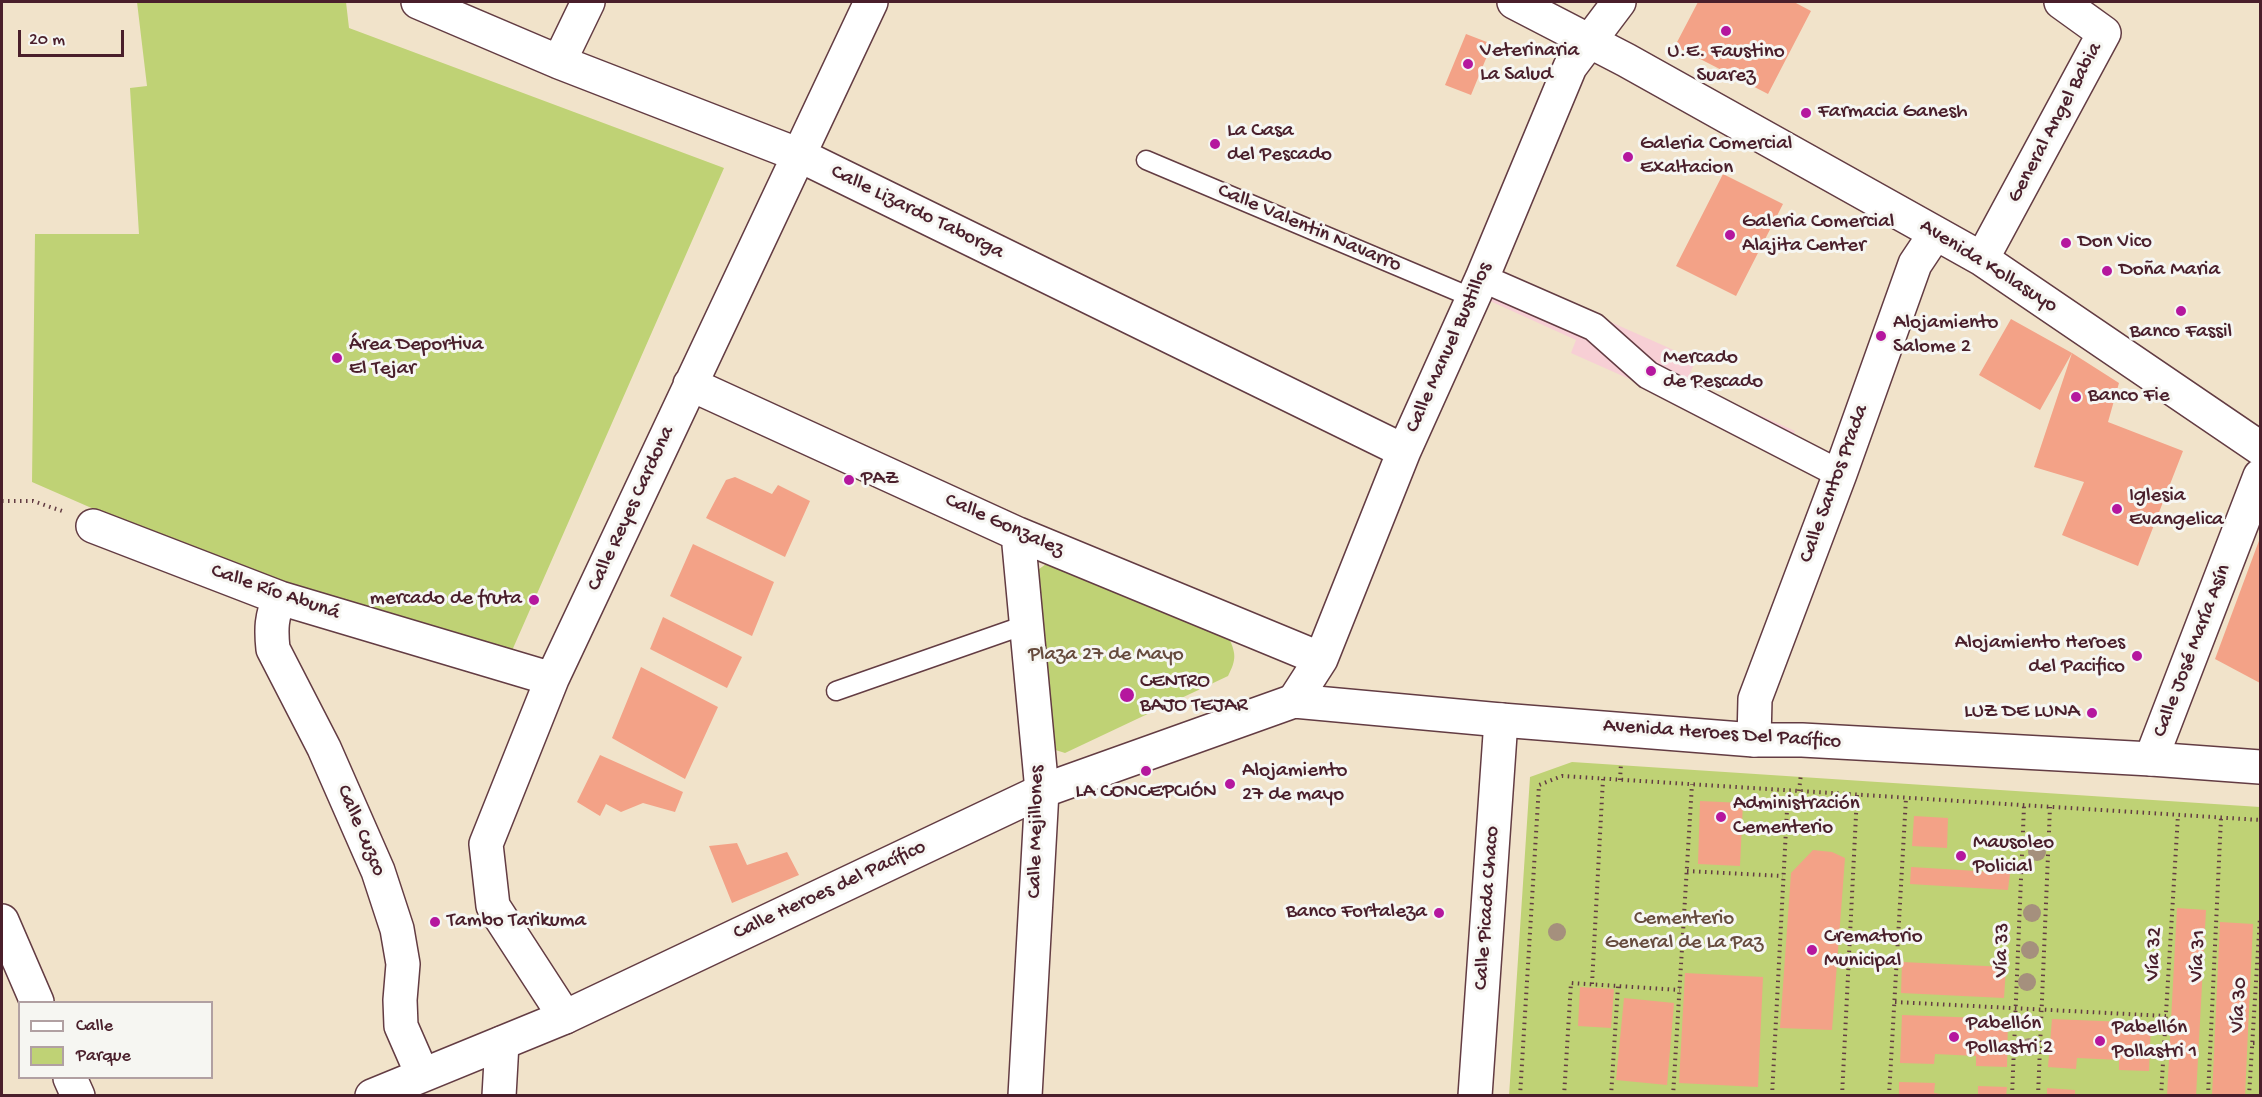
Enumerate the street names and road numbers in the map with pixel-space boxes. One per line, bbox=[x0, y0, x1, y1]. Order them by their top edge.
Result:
street label: General Angel Babia bbox=[2003, 38, 2109, 208]
street label: Calle Lizardo Taborga bbox=[826, 160, 1008, 266]
street label: Calle Valentin Navarro bbox=[1213, 179, 1405, 279]
street label: Avenida Kollasuyo bbox=[1914, 214, 2062, 320]
street label: Calle Manuel Bustillos bbox=[1401, 259, 1499, 437]
street label: Calle Santos Prada bbox=[1795, 402, 1875, 566]
street label: Calle Reyes Cardona bbox=[583, 422, 681, 596]
street label: Calle Gonzalez bbox=[940, 488, 1068, 564]
street label: Calle Río Abuná bbox=[207, 559, 343, 627]
street label: Calle José María Asín bbox=[2148, 561, 2238, 741]
street label: Avenida Heroes Del Pacífico bbox=[1602, 714, 1842, 756]
street label: Calle Mejillones bbox=[1023, 765, 1051, 899]
street label: Calle Cuzco bbox=[330, 782, 390, 880]
street label: Calle Picada Chaco bbox=[1470, 825, 1506, 991]
street label: Calle Heroes del Pacífico bbox=[730, 835, 930, 947]
street label: Vía 33 bbox=[1989, 922, 2017, 978]
street label: Vía 32 bbox=[2141, 926, 2169, 982]
street label: Vía 31 bbox=[2185, 929, 2213, 983]
street label: Vía 30 bbox=[2225, 976, 2255, 1034]

